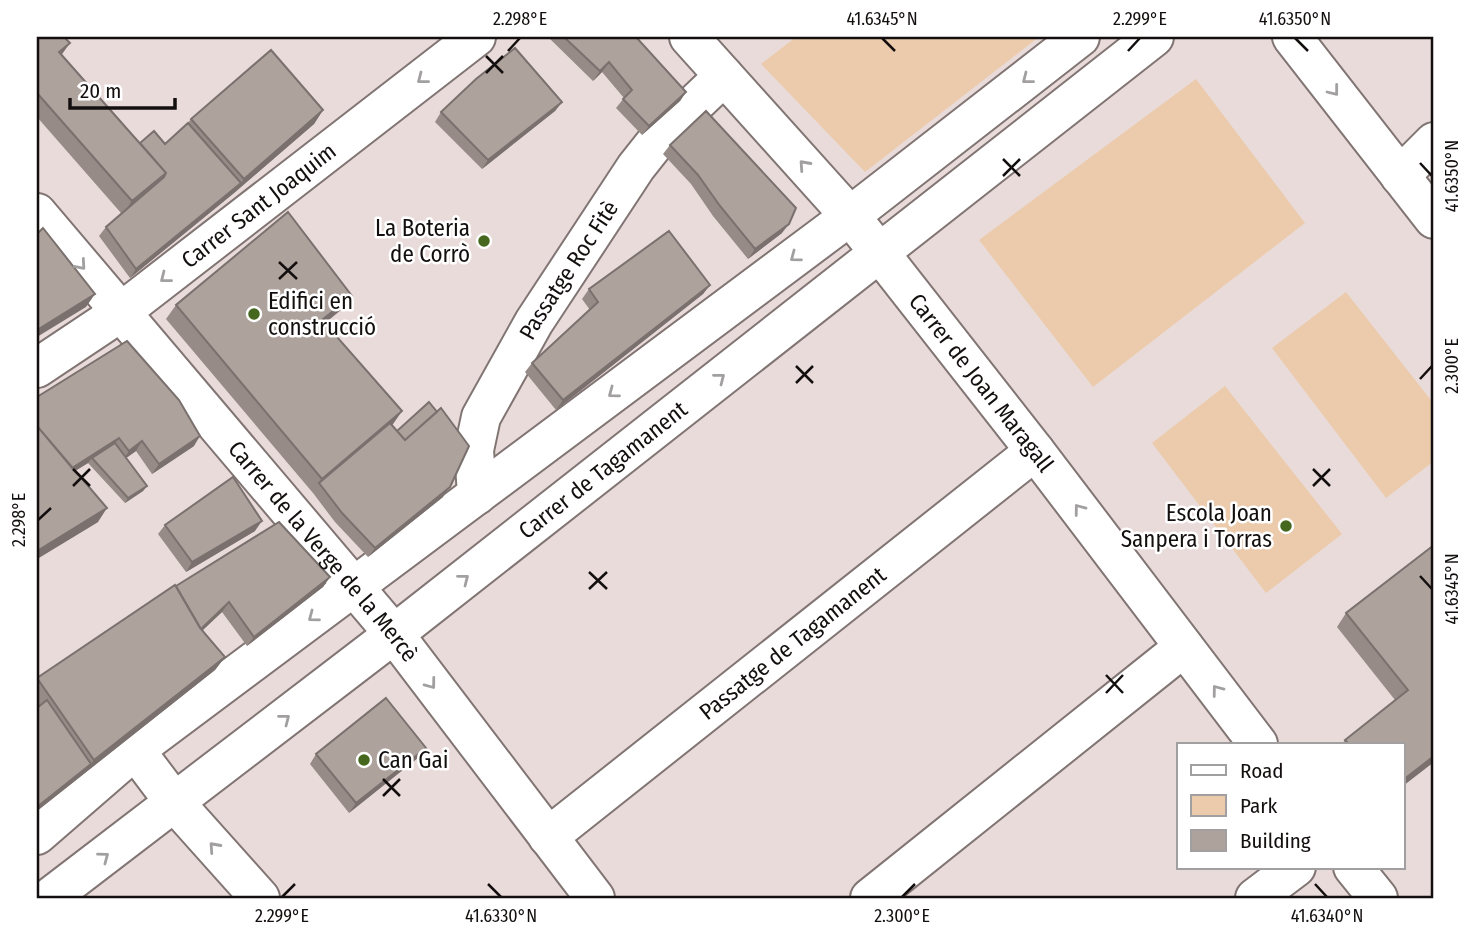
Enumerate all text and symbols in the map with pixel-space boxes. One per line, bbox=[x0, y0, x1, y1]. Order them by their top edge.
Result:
text: 2.298°E bbox=[493, 8, 547, 30]
text: 41.6345°N bbox=[846, 8, 918, 30]
text: 2.299°E bbox=[1113, 8, 1167, 30]
text: 41.6350°N bbox=[1259, 8, 1331, 30]
scale bar bbox=[70, 66, 175, 110]
one-way arrow bbox=[417, 70, 430, 83]
one-way arrow bbox=[1022, 70, 1034, 83]
text: 20 m bbox=[80, 78, 121, 104]
one-way arrow bbox=[1326, 83, 1339, 95]
street label: Carrer Sant Joaquim bbox=[176, 137, 342, 274]
text: 41.6350°N bbox=[1441, 140, 1463, 212]
one-way arrow bbox=[800, 160, 812, 173]
street label: Passatge Roc Fitè bbox=[513, 195, 624, 344]
place label: La Boteria de Corrò bbox=[375, 214, 470, 268]
marker: La Boteria de Corrò bbox=[476, 233, 492, 249]
one-way arrow bbox=[790, 249, 803, 261]
one-way arrow bbox=[73, 256, 85, 269]
one-way arrow bbox=[160, 270, 173, 282]
place label: Edifici en construcció bbox=[268, 287, 376, 341]
street label: Carrer de Joan Maragall bbox=[903, 288, 1060, 477]
marker: Edifici en construcció bbox=[246, 306, 262, 322]
text: 2.300°E bbox=[1441, 338, 1463, 394]
one-way arrow bbox=[712, 373, 724, 386]
one-way arrow bbox=[608, 385, 621, 397]
street label: Carrer de Tagamanent bbox=[513, 395, 693, 545]
street label: Carrer de la Verge de la Mercè bbox=[222, 435, 424, 667]
text: 2.298°E bbox=[8, 493, 30, 547]
place label: Escola Joan Sanpera i Torras bbox=[1121, 499, 1272, 553]
one-way arrow bbox=[1075, 504, 1088, 517]
marker: Escola Joan Sanpera i Torras bbox=[1278, 518, 1294, 534]
text: 41.6345°N bbox=[1441, 553, 1463, 625]
street label: Passatge de Tagamanent bbox=[694, 560, 892, 726]
one-way arrow bbox=[456, 575, 469, 587]
one-way arrow bbox=[308, 609, 321, 621]
one-way arrow bbox=[423, 676, 436, 688]
one-way arrow bbox=[1212, 685, 1225, 698]
one-way arrow bbox=[277, 714, 289, 727]
legend bbox=[1177, 743, 1404, 869]
place label: Can Gai bbox=[378, 746, 449, 774]
marker: Can Gai bbox=[356, 752, 372, 768]
text: Road bbox=[1240, 758, 1284, 784]
text: Park bbox=[1240, 793, 1278, 819]
text: Building bbox=[1240, 828, 1311, 854]
one-way arrow bbox=[210, 842, 223, 855]
one-way arrow bbox=[96, 853, 109, 866]
text: 2.299°E bbox=[255, 905, 309, 927]
text: 41.6330°N bbox=[465, 905, 537, 927]
text: 2.300°E bbox=[874, 905, 930, 927]
text: 41.6340°N bbox=[1291, 905, 1363, 927]

